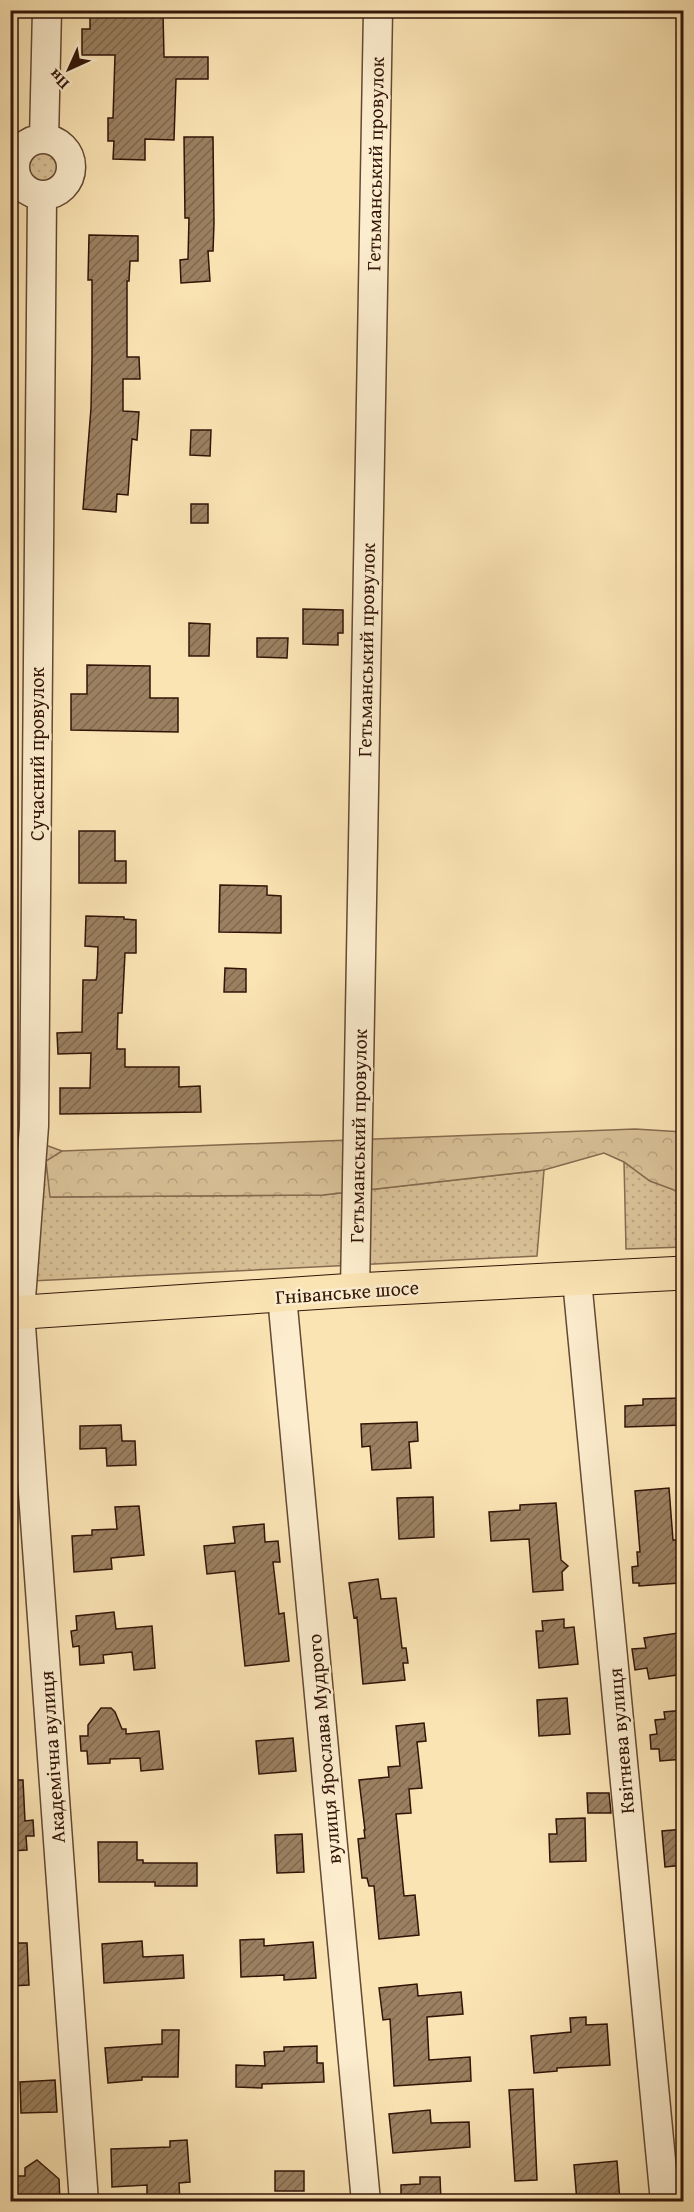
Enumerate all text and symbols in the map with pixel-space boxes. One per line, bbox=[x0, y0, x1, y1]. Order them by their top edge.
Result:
north arrow bbox=[39, 39, 99, 99]
street label: Гетьманський провулок bbox=[358, 56, 391, 271]
text: Пн bbox=[42, 64, 74, 95]
street label: Гетьманський провулок bbox=[349, 542, 382, 757]
street label: Сучасний провулок bbox=[22, 667, 51, 841]
street label: Гетьманський провулок bbox=[341, 1028, 374, 1243]
street label: Гніванське шосе bbox=[274, 1272, 420, 1311]
street label: вулиця Ярослава Мудрого bbox=[299, 1633, 348, 1865]
street label: Квітнева вулиця bbox=[600, 1667, 641, 1815]
street label: Академічна вулиця bbox=[31, 1670, 72, 1844]

